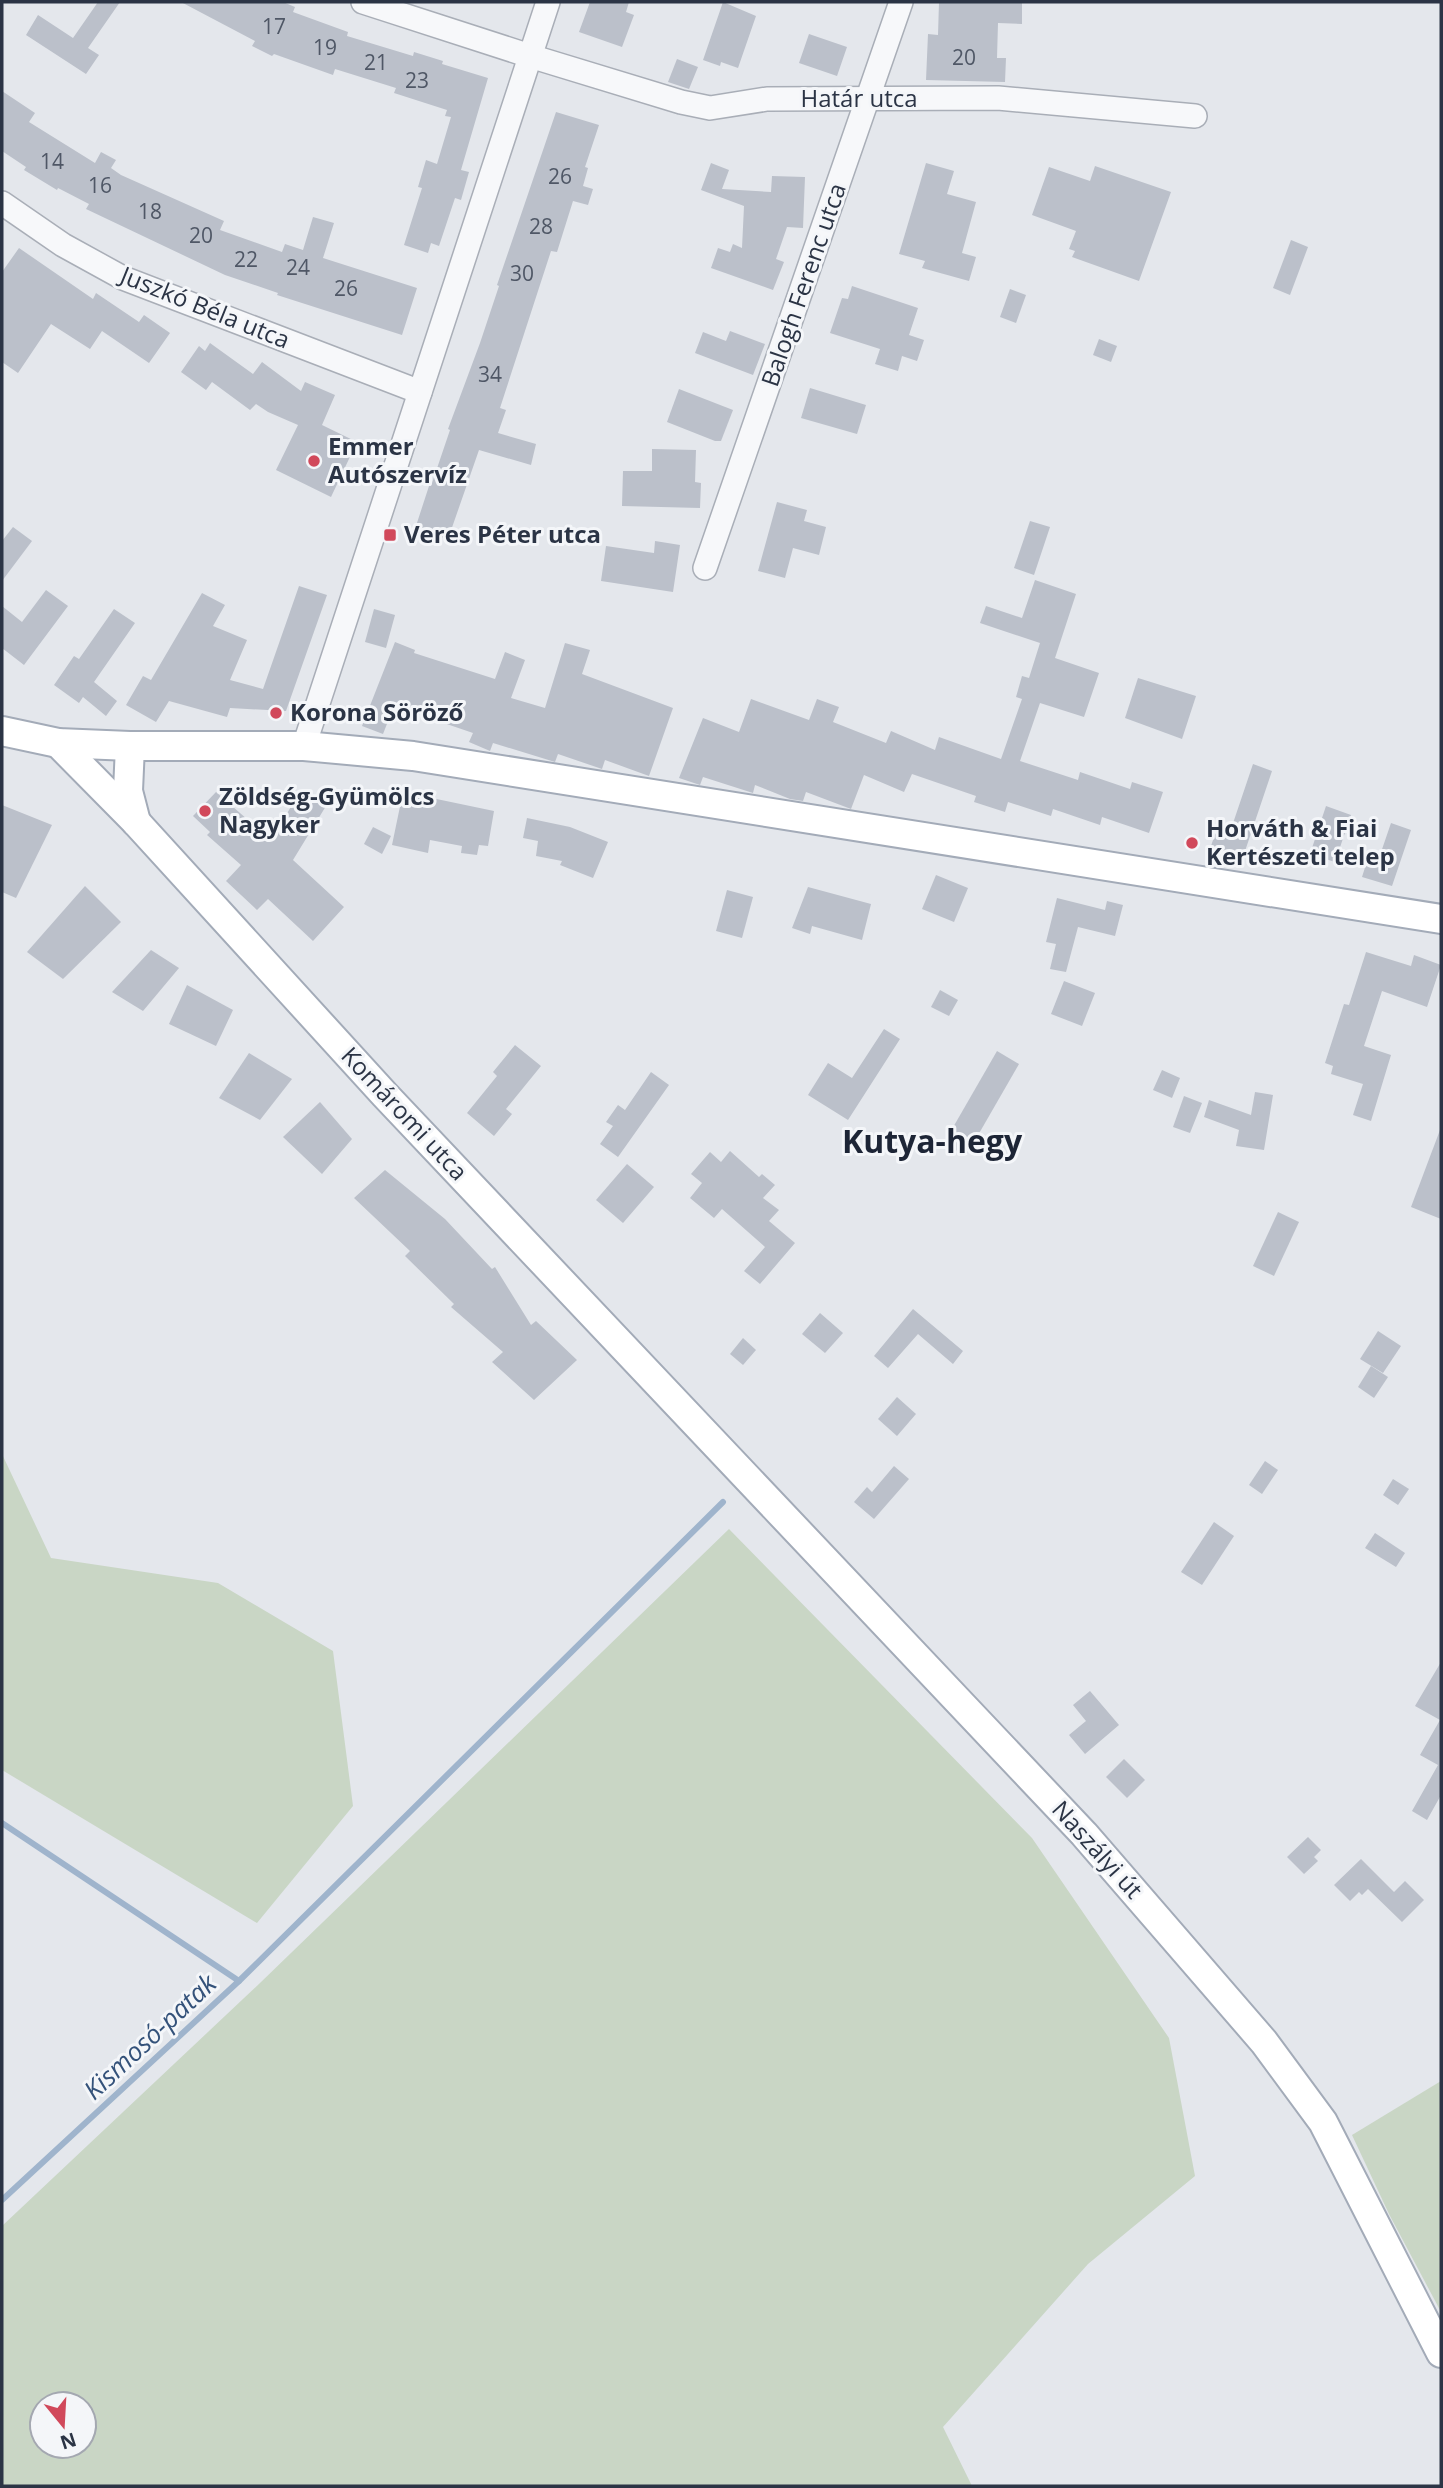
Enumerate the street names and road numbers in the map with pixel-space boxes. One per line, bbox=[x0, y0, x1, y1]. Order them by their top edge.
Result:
street label: Határ utca bbox=[800, 81, 918, 114]
street label: Balogh Ferenc utca bbox=[752, 178, 853, 391]
street label: Juszkó Béla utca bbox=[114, 257, 295, 356]
street label: Komáromi utca bbox=[335, 1039, 476, 1187]
street label: Naszályi út bbox=[1045, 1793, 1151, 1905]

